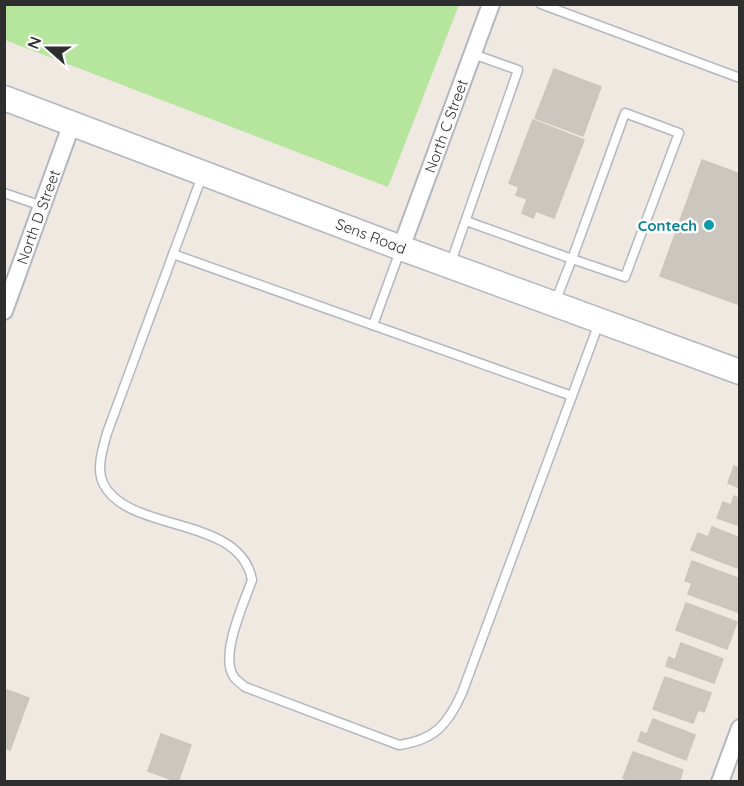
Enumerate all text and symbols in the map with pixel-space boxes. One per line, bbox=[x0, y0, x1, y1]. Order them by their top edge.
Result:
north arrow bbox=[18, 18, 78, 78]
text: N bbox=[23, 34, 45, 52]
street label: North C Street bbox=[420, 77, 472, 175]
street label: North D Street bbox=[12, 167, 64, 267]
street label: Sens Road bbox=[333, 214, 409, 258]
place label: Contech bbox=[638, 216, 697, 235]
marker: Contech bbox=[702, 218, 716, 232]

